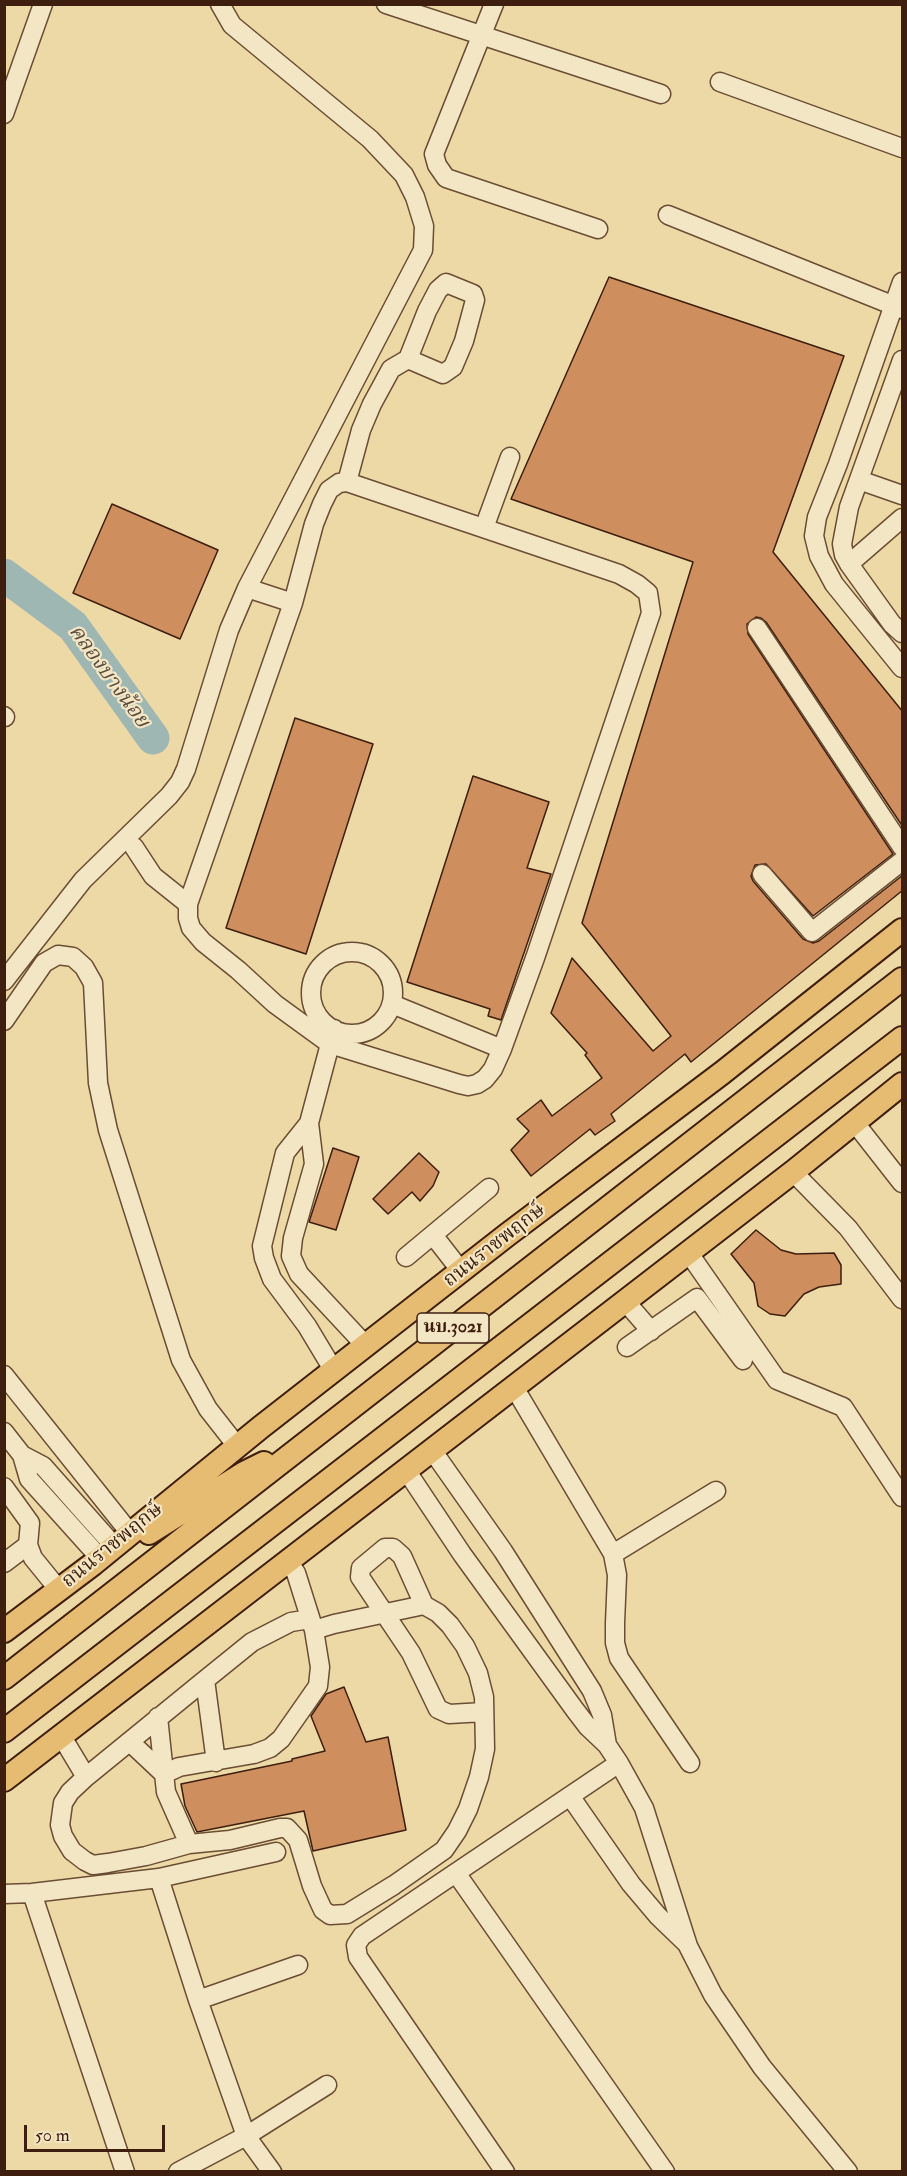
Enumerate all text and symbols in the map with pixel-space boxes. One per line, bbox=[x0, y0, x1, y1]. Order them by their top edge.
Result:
water label: คลองบางน้อย bbox=[62, 621, 154, 733]
street label: ถนนราชพฤกษ์ bbox=[439, 1199, 551, 1293]
road number: นบ.3021 bbox=[417, 1313, 489, 1343]
street label: ถนนราชพฤกษ์ bbox=[58, 1498, 168, 1594]
scale bar bbox=[27, 2113, 168, 2151]
text: 50 m bbox=[35, 2124, 70, 2147]

